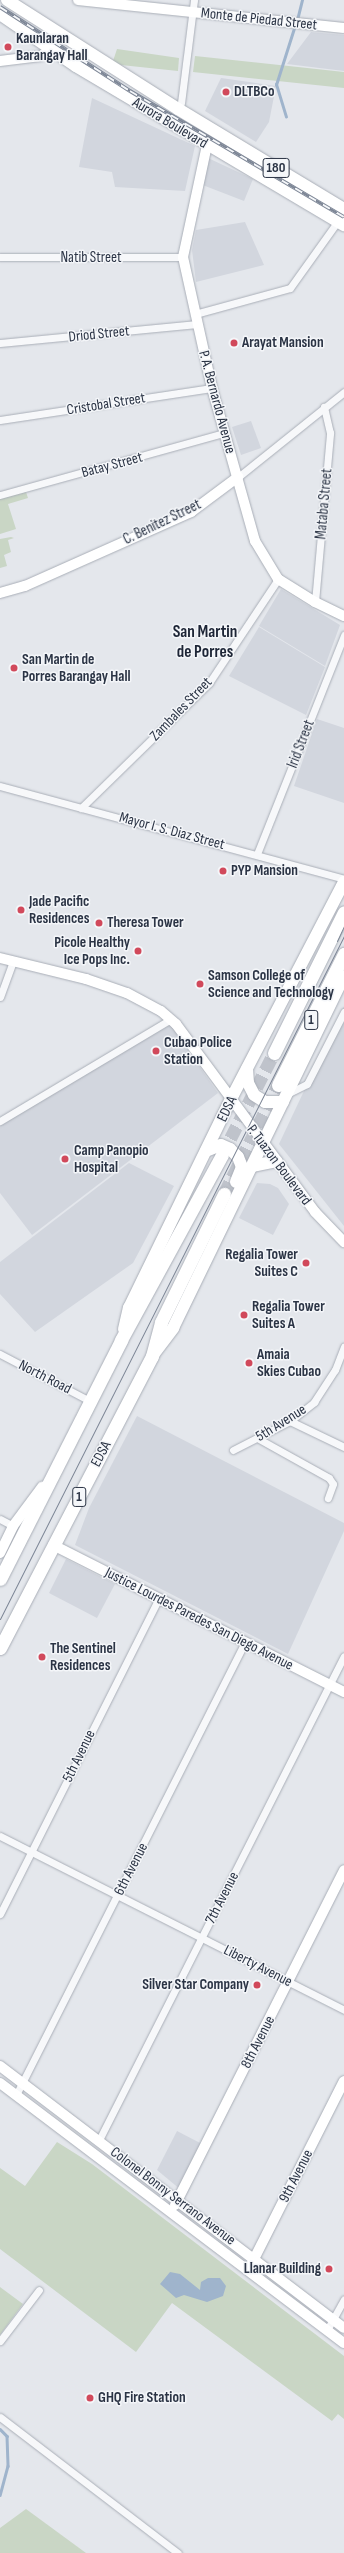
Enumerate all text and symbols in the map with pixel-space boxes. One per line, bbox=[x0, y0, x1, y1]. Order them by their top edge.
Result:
street label: Monte de Piedad Street bbox=[200, 4, 318, 34]
place label: Kaunlaran Barangay Hall bbox=[16, 29, 88, 64]
marker: Kaunlaran Barangay Hall bbox=[3, 42, 13, 52]
place label: DLTBCo bbox=[234, 83, 274, 101]
marker: DLTBCo bbox=[221, 87, 231, 97]
street label: Aurora Boulevard bbox=[129, 93, 211, 153]
road number: 180 bbox=[262, 156, 290, 180]
street label: Natib Street bbox=[60, 249, 122, 267]
street label: Driod Street bbox=[68, 322, 130, 346]
place label: Arayat Mansion bbox=[242, 334, 324, 352]
marker: Arayat Mansion bbox=[229, 338, 239, 348]
street label: P. A. Bernardo Avenue bbox=[195, 348, 239, 456]
street label: Cristobal Street bbox=[65, 389, 147, 419]
street label: Batay Street bbox=[79, 448, 145, 482]
street label: Mataba Street bbox=[312, 468, 336, 540]
street label: C. Benitez Street bbox=[120, 495, 204, 549]
district label: San Martin de Porres bbox=[173, 623, 237, 663]
place label: San Martin de Porres Barangay Hall bbox=[22, 650, 131, 685]
marker: San Martin de Porres Barangay Hall bbox=[9, 663, 19, 673]
street label: Zambales Street bbox=[146, 673, 216, 745]
street label: Irid Street bbox=[284, 717, 318, 771]
street label: Mayor I. S. Diaz Street bbox=[117, 808, 227, 854]
place label: PYP Mansion bbox=[231, 862, 298, 880]
marker: PYP Mansion bbox=[218, 866, 228, 876]
place label: Jade Pacific Residences bbox=[29, 892, 89, 927]
marker: Jade Pacific Residences bbox=[16, 905, 26, 915]
place label: Theresa Tower bbox=[107, 914, 184, 932]
marker: Theresa Tower bbox=[94, 918, 104, 928]
place label: Picole Healthy Ice Pops Inc. bbox=[54, 933, 130, 968]
marker: Picole Healthy Ice Pops Inc. bbox=[133, 946, 143, 956]
place label: Samson College of Science and Technology bbox=[208, 966, 334, 1001]
marker: Samson College of Science and Technology bbox=[195, 979, 205, 989]
road number: 1 bbox=[304, 1008, 318, 1032]
place label: Cubao Police Station bbox=[164, 1033, 232, 1068]
marker: Cubao Police Station bbox=[151, 1046, 161, 1056]
street label: EDSA bbox=[213, 1093, 241, 1125]
street label: P. Tuazon Boulevard bbox=[243, 1121, 315, 1209]
place label: Camp Panopio Hospital bbox=[74, 1141, 149, 1176]
marker: Camp Panopio Hospital bbox=[59, 1153, 71, 1165]
place label: Regalia Tower Suites C bbox=[225, 1245, 298, 1280]
marker: Regalia Tower Suites C bbox=[301, 1258, 311, 1268]
place label: Regalia Tower Suites A bbox=[252, 1297, 325, 1332]
marker: Regalia Tower Suites A bbox=[239, 1310, 249, 1320]
place label: Amaia Skies Cubao bbox=[257, 1345, 321, 1380]
street label: North Road bbox=[16, 1356, 74, 1398]
marker: Amaia Skies Cubao bbox=[244, 1358, 254, 1368]
street label: 5th Avenue bbox=[252, 1401, 310, 1445]
street label: EDSA bbox=[87, 1438, 115, 1470]
road number: 1 bbox=[72, 1485, 86, 1509]
street label: Justice Lourdes Paredes San Diego Avenue bbox=[102, 1564, 296, 1674]
place label: The Sentinel Residences bbox=[50, 1639, 116, 1674]
marker: The Sentinel Residences bbox=[37, 1652, 47, 1662]
street label: 5th Avenue bbox=[59, 1727, 99, 1785]
street label: 6th Avenue bbox=[110, 1840, 152, 1898]
street label: 7th Avenue bbox=[201, 1869, 243, 1927]
street label: Liberty Avenue bbox=[221, 1941, 295, 1991]
place label: Silver Star Company bbox=[142, 1976, 249, 1994]
marker: Silver Star Company bbox=[252, 1980, 262, 1990]
street label: 8th Avenue bbox=[237, 2013, 279, 2071]
street label: Colonel Bonny Serrano Avenue bbox=[107, 2143, 239, 2249]
street label: 9th Avenue bbox=[275, 2147, 317, 2205]
place label: Llanar Building bbox=[244, 2260, 321, 2278]
marker: Llanar Building bbox=[324, 2264, 334, 2274]
place label: GHQ Fire Station bbox=[98, 2389, 186, 2407]
marker: GHQ Fire Station bbox=[85, 2393, 95, 2403]

